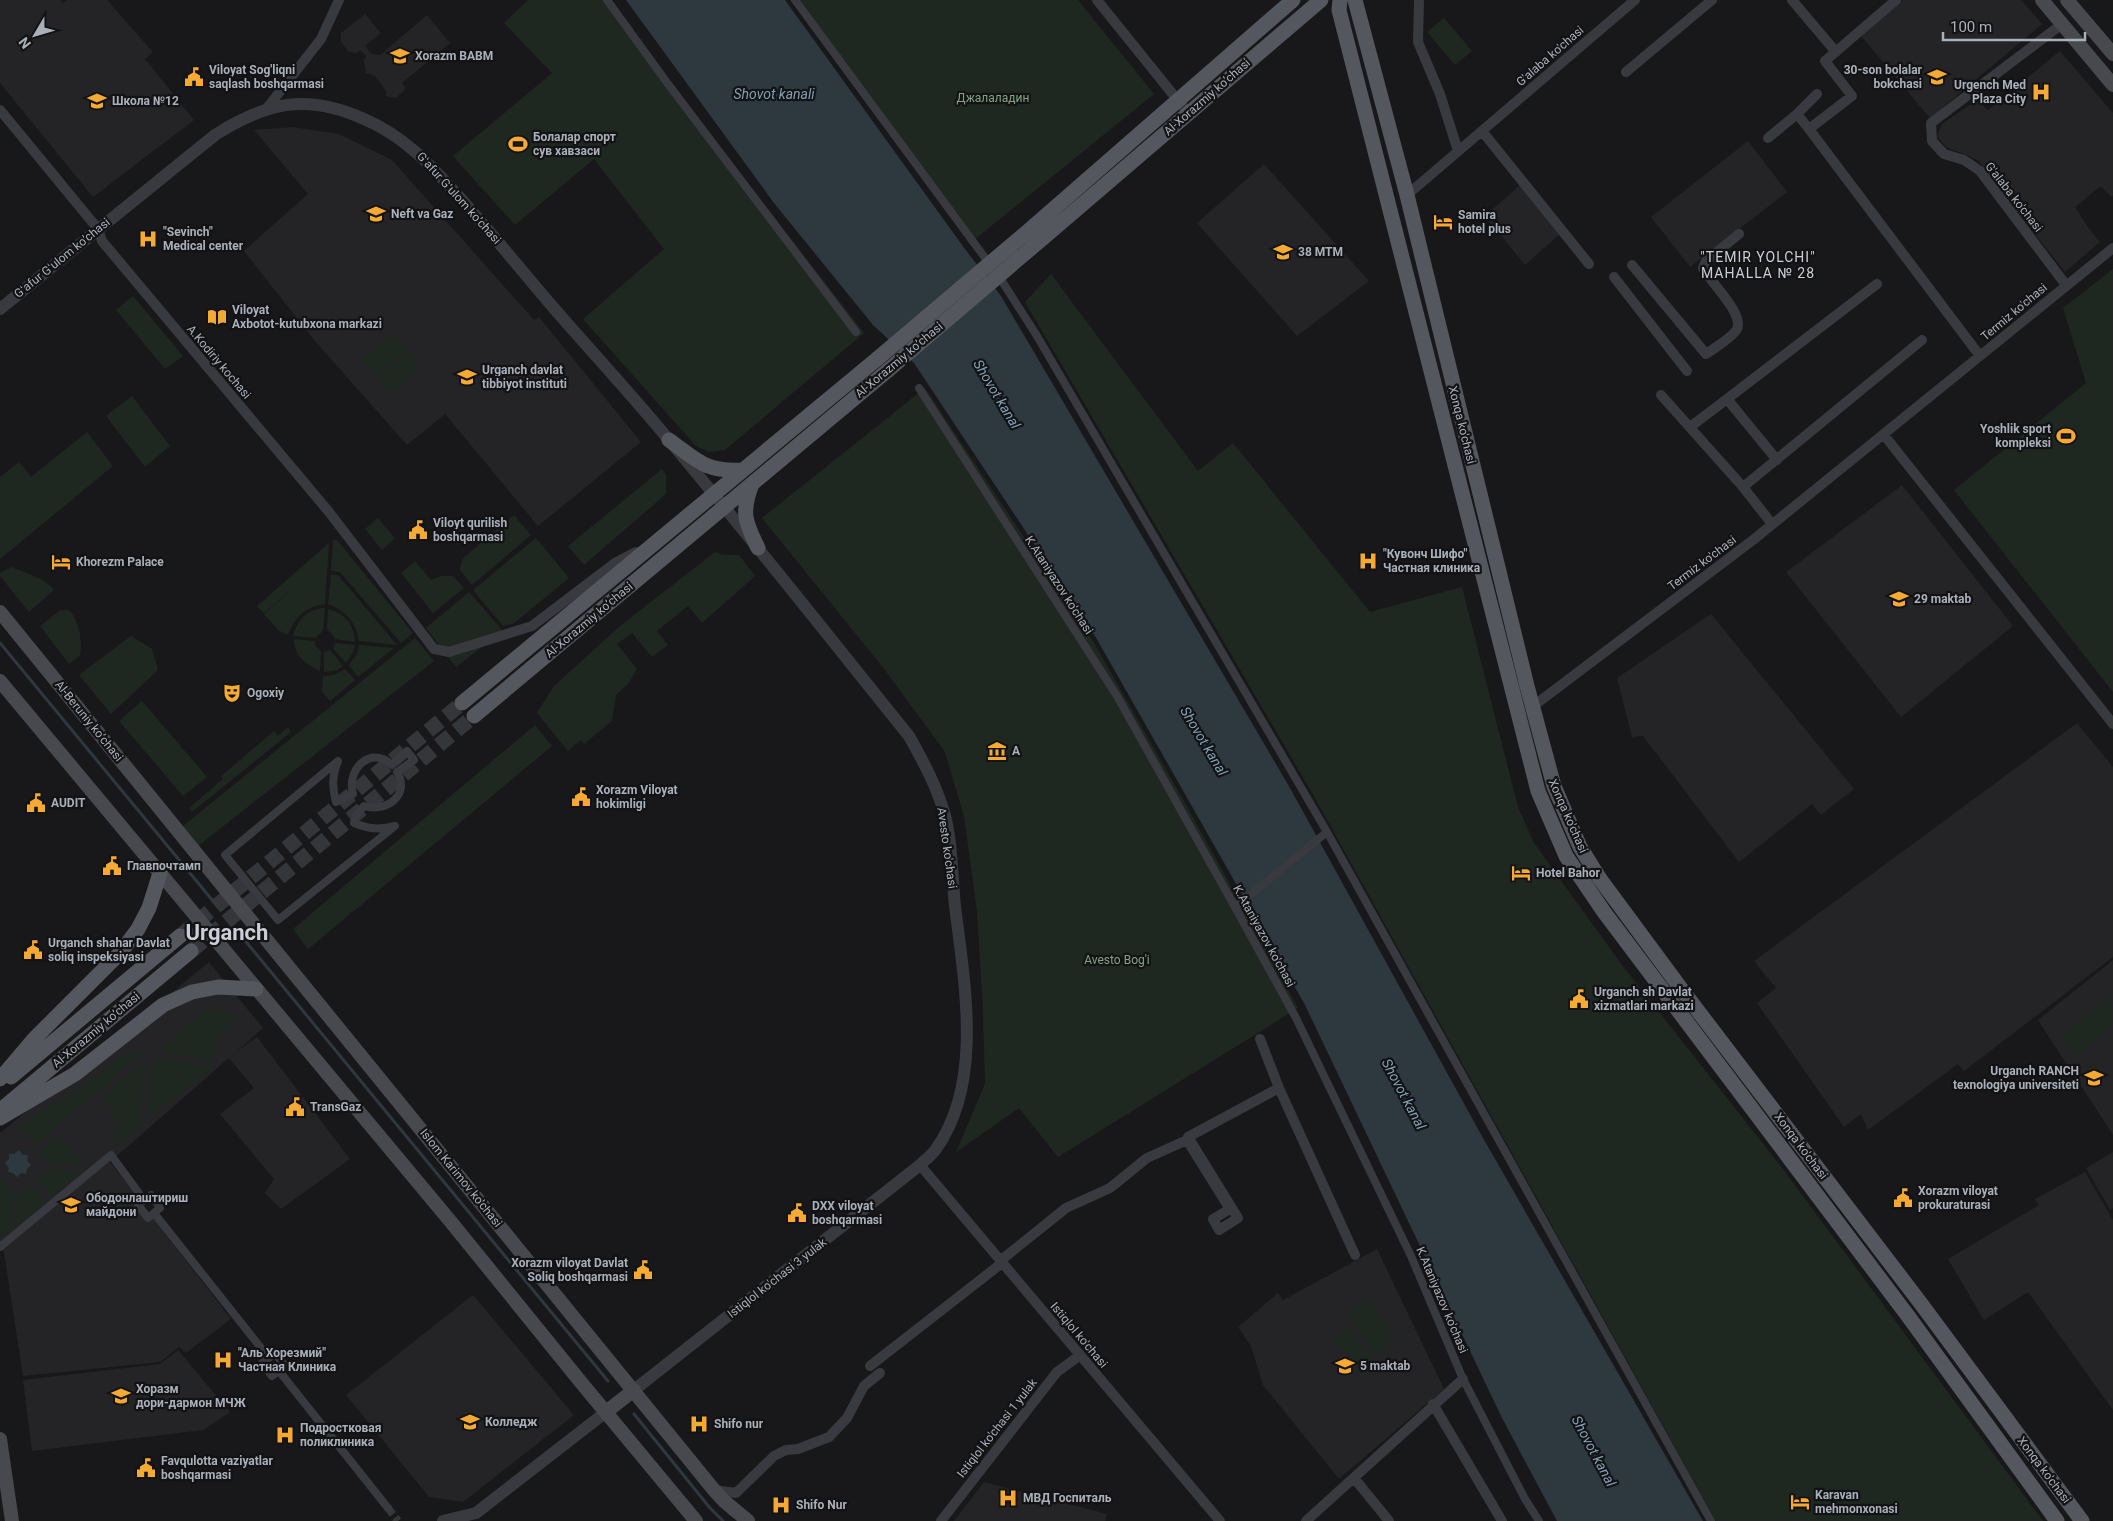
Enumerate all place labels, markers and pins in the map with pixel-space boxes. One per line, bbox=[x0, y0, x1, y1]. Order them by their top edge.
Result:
school or university icon: Xorazm BABM bbox=[389, 45, 411, 67]
place label: Xorazm BABM bbox=[415, 49, 493, 63]
place label: Viloyat Sog'liqni saqlash boshqarmasi bbox=[209, 63, 324, 91]
place label: 30-son bolalar bokchasi bbox=[1844, 63, 1923, 91]
public building icon: Viloyat Sog'liqni saqlash boshqarmasi bbox=[183, 66, 205, 88]
school or university icon: 30-son bolalar bokchasi bbox=[1926, 66, 1948, 88]
place label: Urgench Med Plaza City bbox=[1954, 78, 2027, 106]
hospital icon: Urgench Med Plaza City bbox=[2030, 81, 2052, 103]
school or university icon: Школа №12 bbox=[86, 90, 108, 112]
place label: Школа №12 bbox=[112, 94, 179, 108]
place label: Болалар спорт сув хавзаси bbox=[533, 130, 616, 158]
sports icon: Болалар спорт сув хавзаси bbox=[507, 133, 529, 155]
school or university icon: Neft va Gaz bbox=[365, 203, 387, 225]
place label: Neft va Gaz bbox=[391, 207, 453, 221]
place label: Samira hotel plus bbox=[1458, 208, 1511, 236]
hotel icon: Samira hotel plus bbox=[1432, 211, 1454, 233]
place label: "Sevinch" Medical center bbox=[163, 225, 244, 253]
hospital icon: "Sevinch" Medical center bbox=[137, 228, 159, 250]
school or university icon: 38 MTM bbox=[1272, 241, 1294, 263]
place label: 38 MTM bbox=[1298, 245, 1343, 259]
place label: Viloyat Axbotot-kutubxona markazi bbox=[232, 303, 382, 331]
library icon: Viloyat Axbotot-kutubxona markazi bbox=[206, 306, 228, 328]
place label: Urganch davlat tibbiyot instituti bbox=[482, 363, 567, 391]
school or university icon: Urganch davlat tibbiyot instituti bbox=[456, 366, 478, 388]
place label: Yoshlik sport kompleksi bbox=[1980, 422, 2051, 450]
sports icon: Yoshlik sport kompleksi bbox=[2055, 425, 2077, 447]
place label: Viloyt qurilish boshqarmasi bbox=[433, 516, 508, 544]
public building icon: Viloyt qurilish boshqarmasi bbox=[407, 519, 429, 541]
place label: "Кувонч Шифо" Частная клиника bbox=[1383, 547, 1481, 575]
hospital icon: "Кувонч Шифо" Частная клиника bbox=[1357, 550, 1379, 572]
hotel icon: Khorezm Palace bbox=[50, 551, 72, 573]
place label: Khorezm Palace bbox=[76, 555, 164, 569]
school or university icon: 29 maktab bbox=[1888, 588, 1910, 610]
place label: 29 maktab bbox=[1914, 592, 1971, 606]
theatre icon: Ogoxiy bbox=[221, 682, 243, 704]
place label: Ogoxiy bbox=[247, 686, 285, 700]
museum icon: A bbox=[986, 740, 1008, 762]
place label: A bbox=[1012, 744, 1021, 758]
place label: Xorazm Viloyat hokimligi bbox=[596, 783, 678, 811]
public building icon: Xorazm Viloyat hokimligi bbox=[570, 786, 592, 808]
public building icon: AUDIT bbox=[25, 792, 47, 814]
place label: AUDIT bbox=[51, 796, 86, 810]
public building icon: Главпочтамп bbox=[101, 855, 123, 877]
place label: Главпочтамп bbox=[127, 859, 201, 873]
hotel icon: Hotel Bahor bbox=[1510, 862, 1532, 884]
place label: Hotel Bahor bbox=[1536, 866, 1601, 880]
place label: Urganch shahar Davlat soliq inspeksiyasi bbox=[48, 936, 170, 964]
public building icon: Urganch shahar Davlat soliq inspeksiyasi bbox=[22, 939, 44, 961]
place label: Urganch sh Davlat xizmatlari markazi bbox=[1594, 985, 1694, 1013]
public building icon: Urganch sh Davlat xizmatlari markazi bbox=[1568, 988, 1590, 1010]
place label: Urganch RANCH texnologiya universiteti bbox=[1953, 1064, 2079, 1092]
school or university icon: Urganch RANCH texnologiya universiteti bbox=[2083, 1067, 2105, 1089]
public building icon: TransGaz bbox=[284, 1096, 306, 1118]
place label: TransGaz bbox=[310, 1100, 361, 1114]
place label: Xorazm viloyat prokuraturasi bbox=[1918, 1184, 1998, 1212]
public building icon: Xorazm viloyat prokuraturasi bbox=[1892, 1187, 1914, 1209]
place label: Ободонлаштириш майдони bbox=[86, 1191, 188, 1219]
school or university icon: Ободонлаштириш майдони bbox=[60, 1194, 82, 1216]
place label: DXX viloyat boshqarmasi bbox=[812, 1199, 882, 1227]
public building icon: DXX viloyat boshqarmasi bbox=[786, 1202, 808, 1224]
place label: Xorazm viloyat Davlat Soliq boshqarmasi bbox=[511, 1256, 628, 1284]
public building icon: Xorazm viloyat Davlat Soliq boshqarmasi bbox=[632, 1259, 654, 1281]
place label: "Аль Хорезмий" Частная Клиника bbox=[238, 1346, 337, 1374]
hospital icon: "Аль Хорезмий" Частная Клиника bbox=[212, 1349, 234, 1371]
school or university icon: 5 maktab bbox=[1334, 1355, 1356, 1377]
place label: 5 maktab bbox=[1360, 1359, 1411, 1373]
place label: Хоразм дори-дармон МЧЖ bbox=[136, 1382, 246, 1410]
school or university icon: Хоразм дори-дармон МЧЖ bbox=[110, 1385, 132, 1407]
school or university icon: Колледж bbox=[459, 1411, 481, 1433]
hospital icon: Shifo nur bbox=[688, 1413, 710, 1435]
place label: Колледж bbox=[485, 1415, 538, 1429]
place label: Shifo nur bbox=[714, 1417, 764, 1431]
place label: Подростковая поликлиника bbox=[300, 1421, 381, 1449]
hospital icon: Подростковая поликлиника bbox=[274, 1424, 296, 1446]
place label: Favqulotta vaziyatlar boshqarmasi bbox=[161, 1454, 273, 1482]
public building icon: Favqulotta vaziyatlar boshqarmasi bbox=[135, 1457, 157, 1479]
hospital icon: МВД Госпиталь bbox=[997, 1487, 1019, 1509]
place label: Karavan mehmonxonasi bbox=[1815, 1488, 1898, 1516]
place label: МВД Госпиталь bbox=[1023, 1491, 1112, 1505]
hotel icon: Karavan mehmonxonasi bbox=[1789, 1491, 1811, 1513]
hospital icon: Shifo Nur bbox=[770, 1494, 792, 1516]
place label: Shifo Nur bbox=[796, 1498, 848, 1512]

